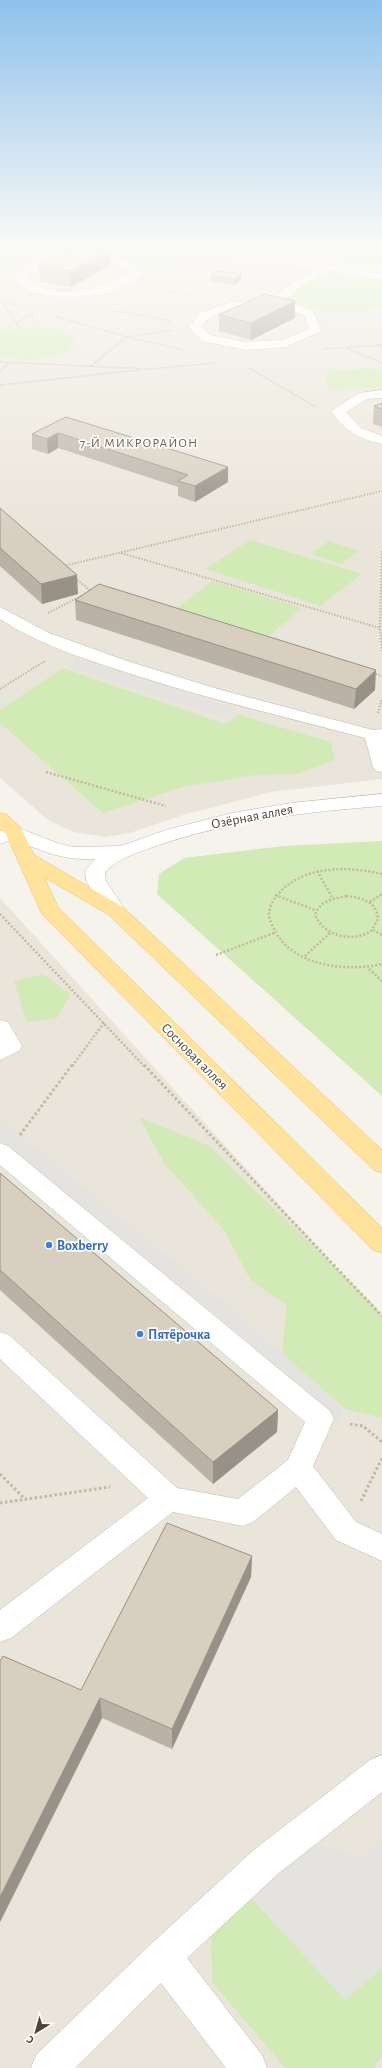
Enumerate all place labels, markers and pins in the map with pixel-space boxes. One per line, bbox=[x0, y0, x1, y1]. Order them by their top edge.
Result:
place label: Boxberry bbox=[57, 1239, 109, 1253]
marker: Boxberry bbox=[44, 1240, 54, 1250]
place label: Пятёрочка bbox=[148, 1328, 211, 1342]
marker: Пятёрочка bbox=[135, 1329, 145, 1339]

